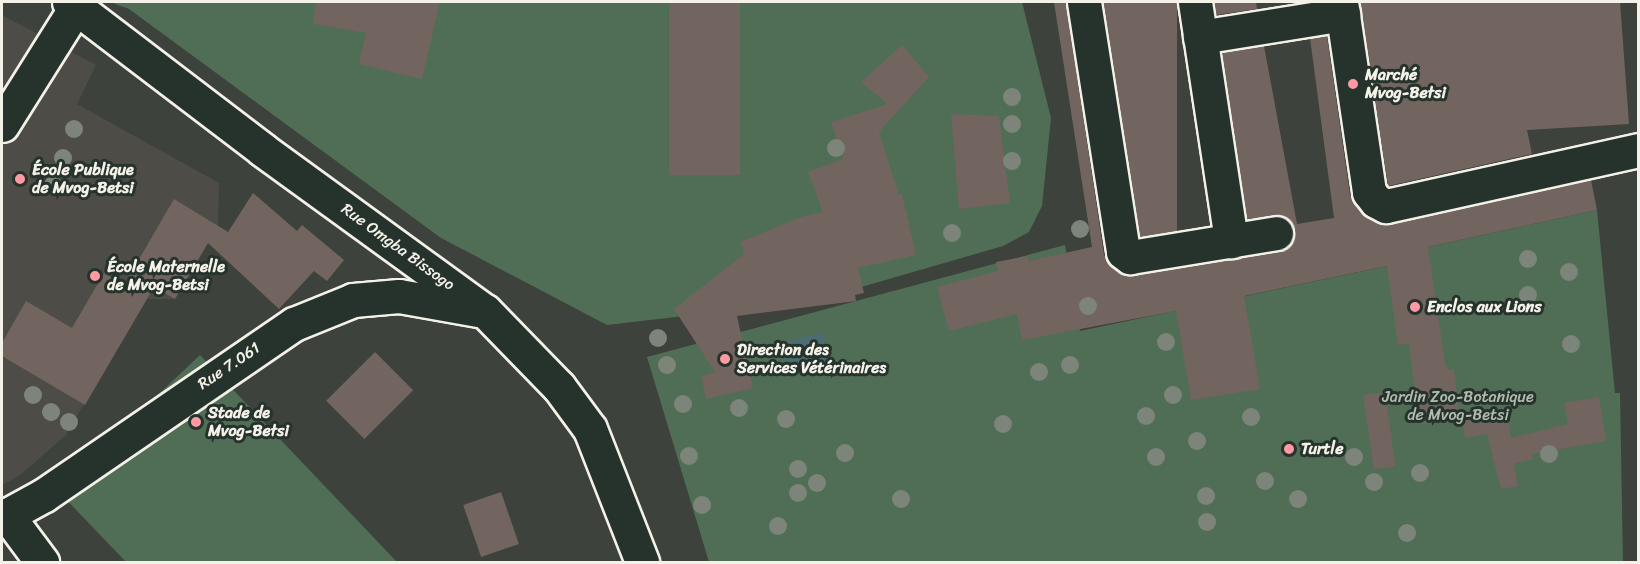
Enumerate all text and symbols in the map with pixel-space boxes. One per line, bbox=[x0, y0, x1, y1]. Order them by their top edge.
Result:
place label: Marché Mvog-Betsi bbox=[1365, 65, 1446, 103]
marker: Marché Mvog-Betsi bbox=[1346, 77, 1360, 91]
place label: École Publique de Mvog-Betsi bbox=[32, 160, 135, 198]
marker: École Publique de Mvog-Betsi bbox=[13, 172, 27, 186]
street label: Rue Omgba Bissogo bbox=[338, 199, 458, 295]
place label: École Maternelle de Mvog-Betsi bbox=[107, 257, 226, 295]
marker: École Maternelle de Mvog-Betsi bbox=[88, 269, 102, 283]
place label: Enclos aux Lions bbox=[1427, 297, 1542, 317]
marker: Enclos aux Lions bbox=[1408, 300, 1422, 314]
street label: Rue 7.061 bbox=[194, 338, 264, 394]
place label: Direction des Services Vétérinaires bbox=[737, 340, 887, 378]
marker: Direction des Services Vétérinaires bbox=[718, 352, 732, 366]
park label: Jardin Zoo-Botanique de Mvog-Betsi bbox=[1382, 387, 1534, 425]
place label: Stade de Mvog-Betsi bbox=[208, 403, 289, 441]
marker: Stade de Mvog-Betsi bbox=[189, 415, 203, 429]
place label: Turtle bbox=[1301, 439, 1343, 459]
marker: Turtle bbox=[1282, 442, 1296, 456]

